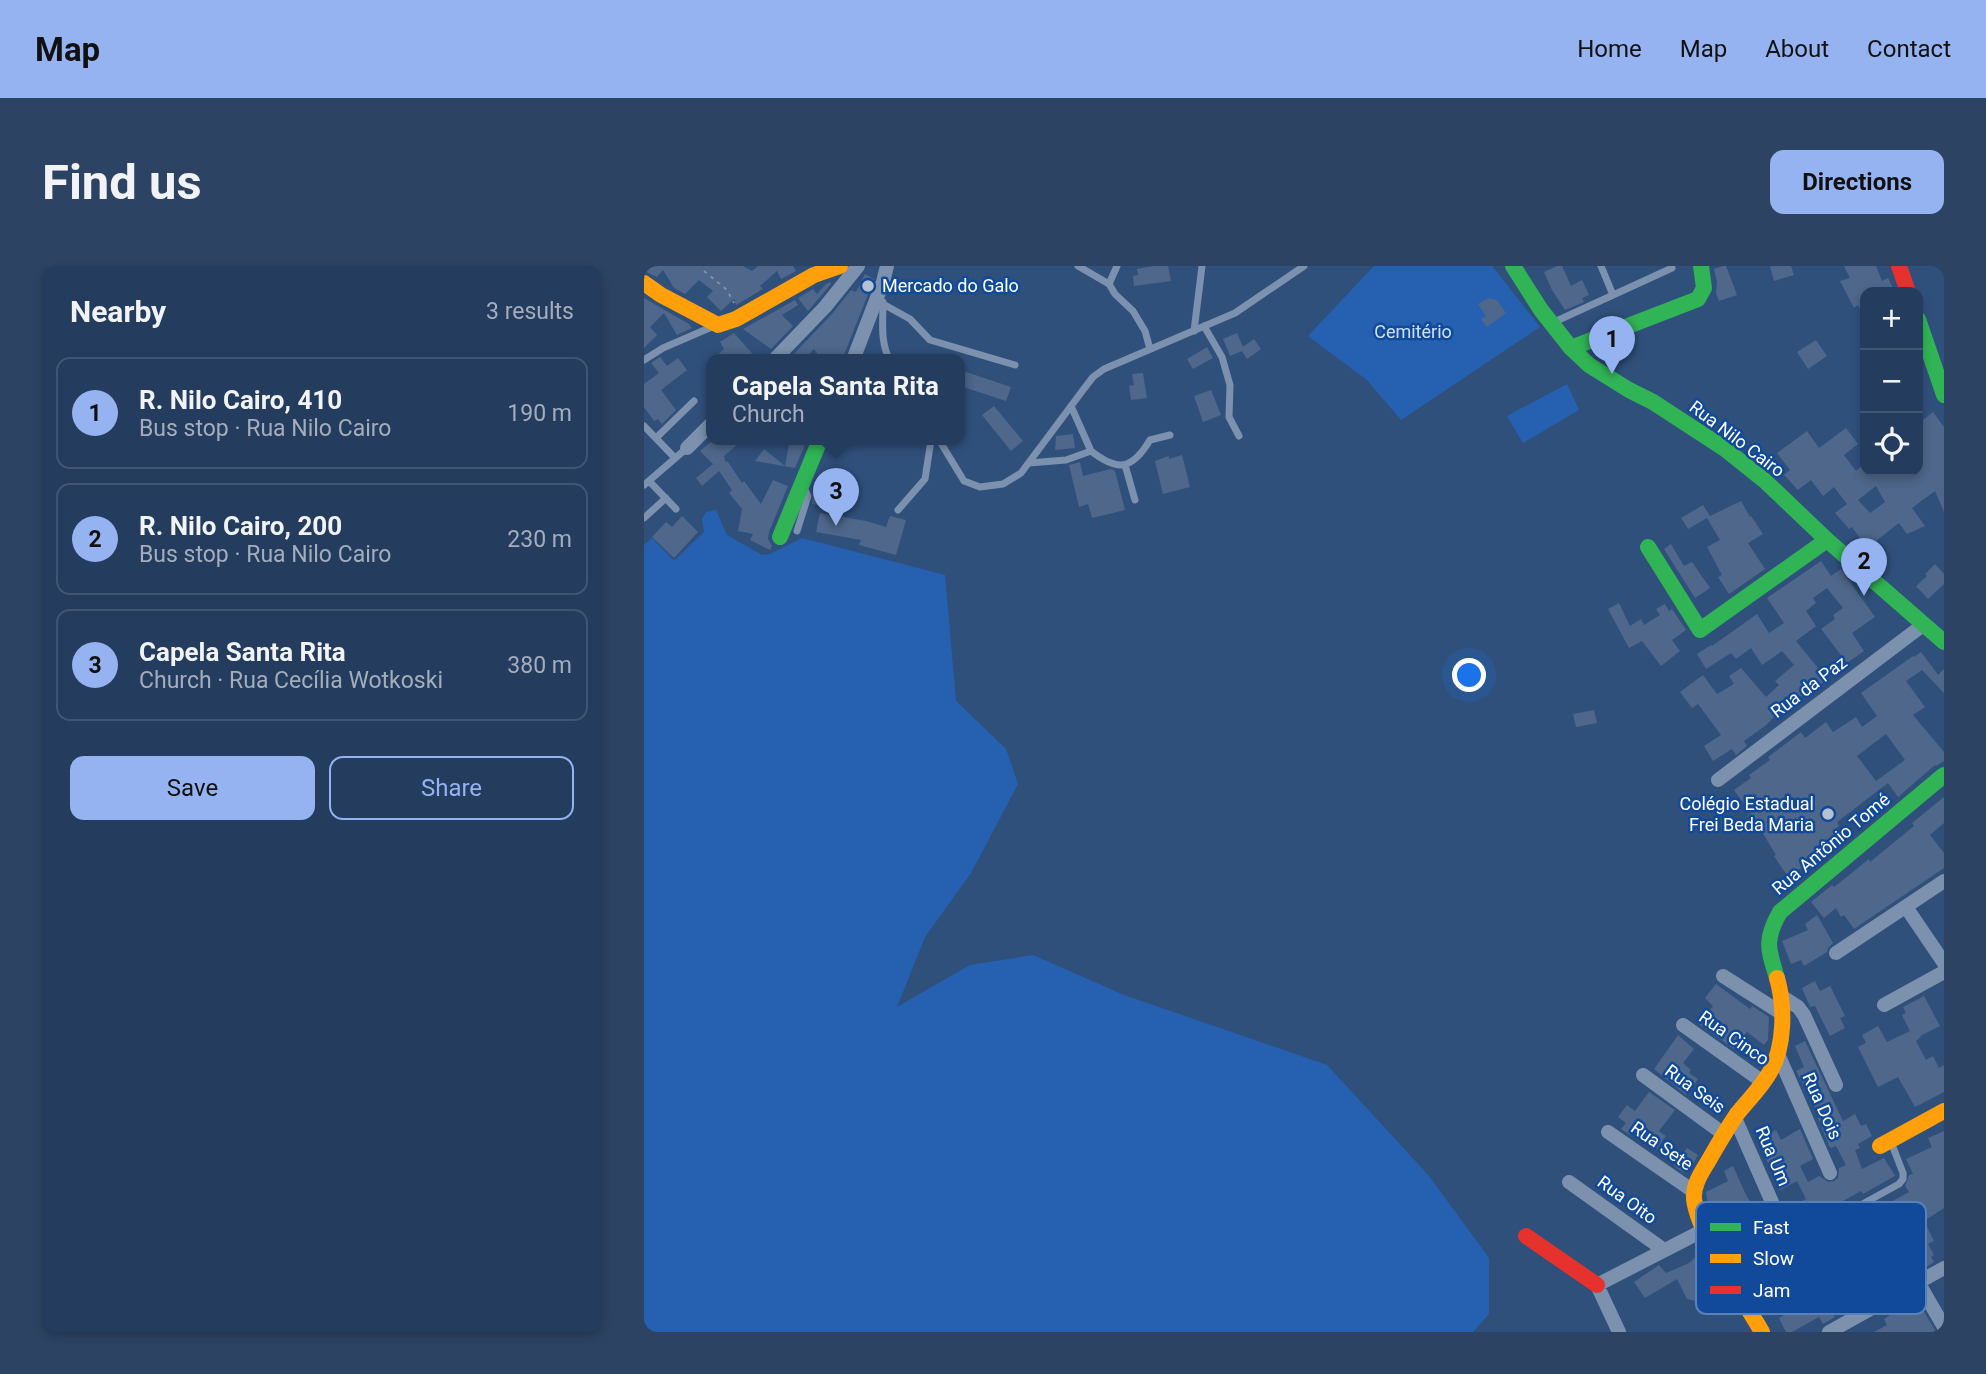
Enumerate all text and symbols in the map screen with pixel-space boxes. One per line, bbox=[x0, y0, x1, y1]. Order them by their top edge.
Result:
text: Map bbox=[35, 30, 100, 69]
text: Home bbox=[1577, 35, 1642, 63]
text: Map bbox=[1680, 35, 1727, 63]
text: About bbox=[1765, 35, 1829, 63]
text: Contact bbox=[1867, 35, 1951, 63]
button: Directions bbox=[1770, 150, 1944, 214]
text: Find us bbox=[42, 154, 202, 211]
place label: Mercado do Galo bbox=[882, 275, 1019, 296]
marker: Mercado do Galo bbox=[860, 278, 876, 294]
map controls bbox=[1860, 287, 1923, 476]
button: + bbox=[1860, 287, 1923, 350]
text: Nearby bbox=[70, 294, 166, 329]
text: 3 results bbox=[486, 298, 574, 325]
pin: 1 bbox=[1589, 316, 1635, 374]
park label: Cemitério bbox=[1374, 321, 1452, 342]
button: − bbox=[1860, 350, 1923, 413]
popup bbox=[706, 354, 965, 445]
text: Capela Santa Rita bbox=[732, 371, 939, 401]
text: R. Nilo Cairo, 410 bbox=[139, 385, 342, 415]
street label: Rua Nilo Cairo bbox=[1686, 396, 1789, 481]
text: 1 bbox=[88, 400, 102, 427]
text: 190 m bbox=[507, 400, 572, 427]
text: Church bbox=[732, 401, 805, 428]
button: locate bbox=[1860, 413, 1923, 476]
text: Bus stop · Rua Nilo Cairo bbox=[139, 415, 391, 442]
pin: 3 bbox=[813, 468, 859, 526]
text: R. Nilo Cairo, 200 bbox=[139, 511, 342, 541]
text: 2 bbox=[88, 526, 102, 553]
text: 230 m bbox=[507, 526, 572, 553]
pin: 2 bbox=[1841, 538, 1887, 596]
text: Bus stop · Rua Nilo Cairo bbox=[139, 541, 391, 568]
text: Capela Santa Rita bbox=[139, 637, 346, 667]
street label: Rua da Paz bbox=[1767, 651, 1851, 722]
text: 3 bbox=[88, 652, 102, 679]
text: 380 m bbox=[507, 652, 572, 679]
your location bbox=[1452, 658, 1486, 692]
text: Church · Rua Cecília Wotkoski bbox=[139, 667, 443, 694]
button: Save bbox=[70, 756, 315, 820]
button: Share bbox=[329, 756, 574, 820]
street label: Rua Antônio Tomé bbox=[1768, 788, 1894, 899]
place label: Colégio Estadual Frei Beda Maria bbox=[1679, 793, 1814, 835]
marker: Colégio Estadual Frei Beda Maria bbox=[1820, 806, 1836, 822]
street label: Rua Cinco bbox=[1695, 1006, 1773, 1069]
street label: Rua Seis bbox=[1661, 1060, 1729, 1117]
street label: Rua Dois bbox=[1798, 1069, 1846, 1143]
street label: Rua Sete bbox=[1627, 1117, 1697, 1175]
street label: Rua Um bbox=[1752, 1123, 1795, 1189]
street label: Rua Oito bbox=[1594, 1171, 1661, 1228]
legend bbox=[1696, 1202, 1926, 1314]
text: Fast bbox=[1753, 1216, 1790, 1239]
text: Slow bbox=[1753, 1247, 1794, 1270]
text: Jam bbox=[1753, 1279, 1790, 1302]

